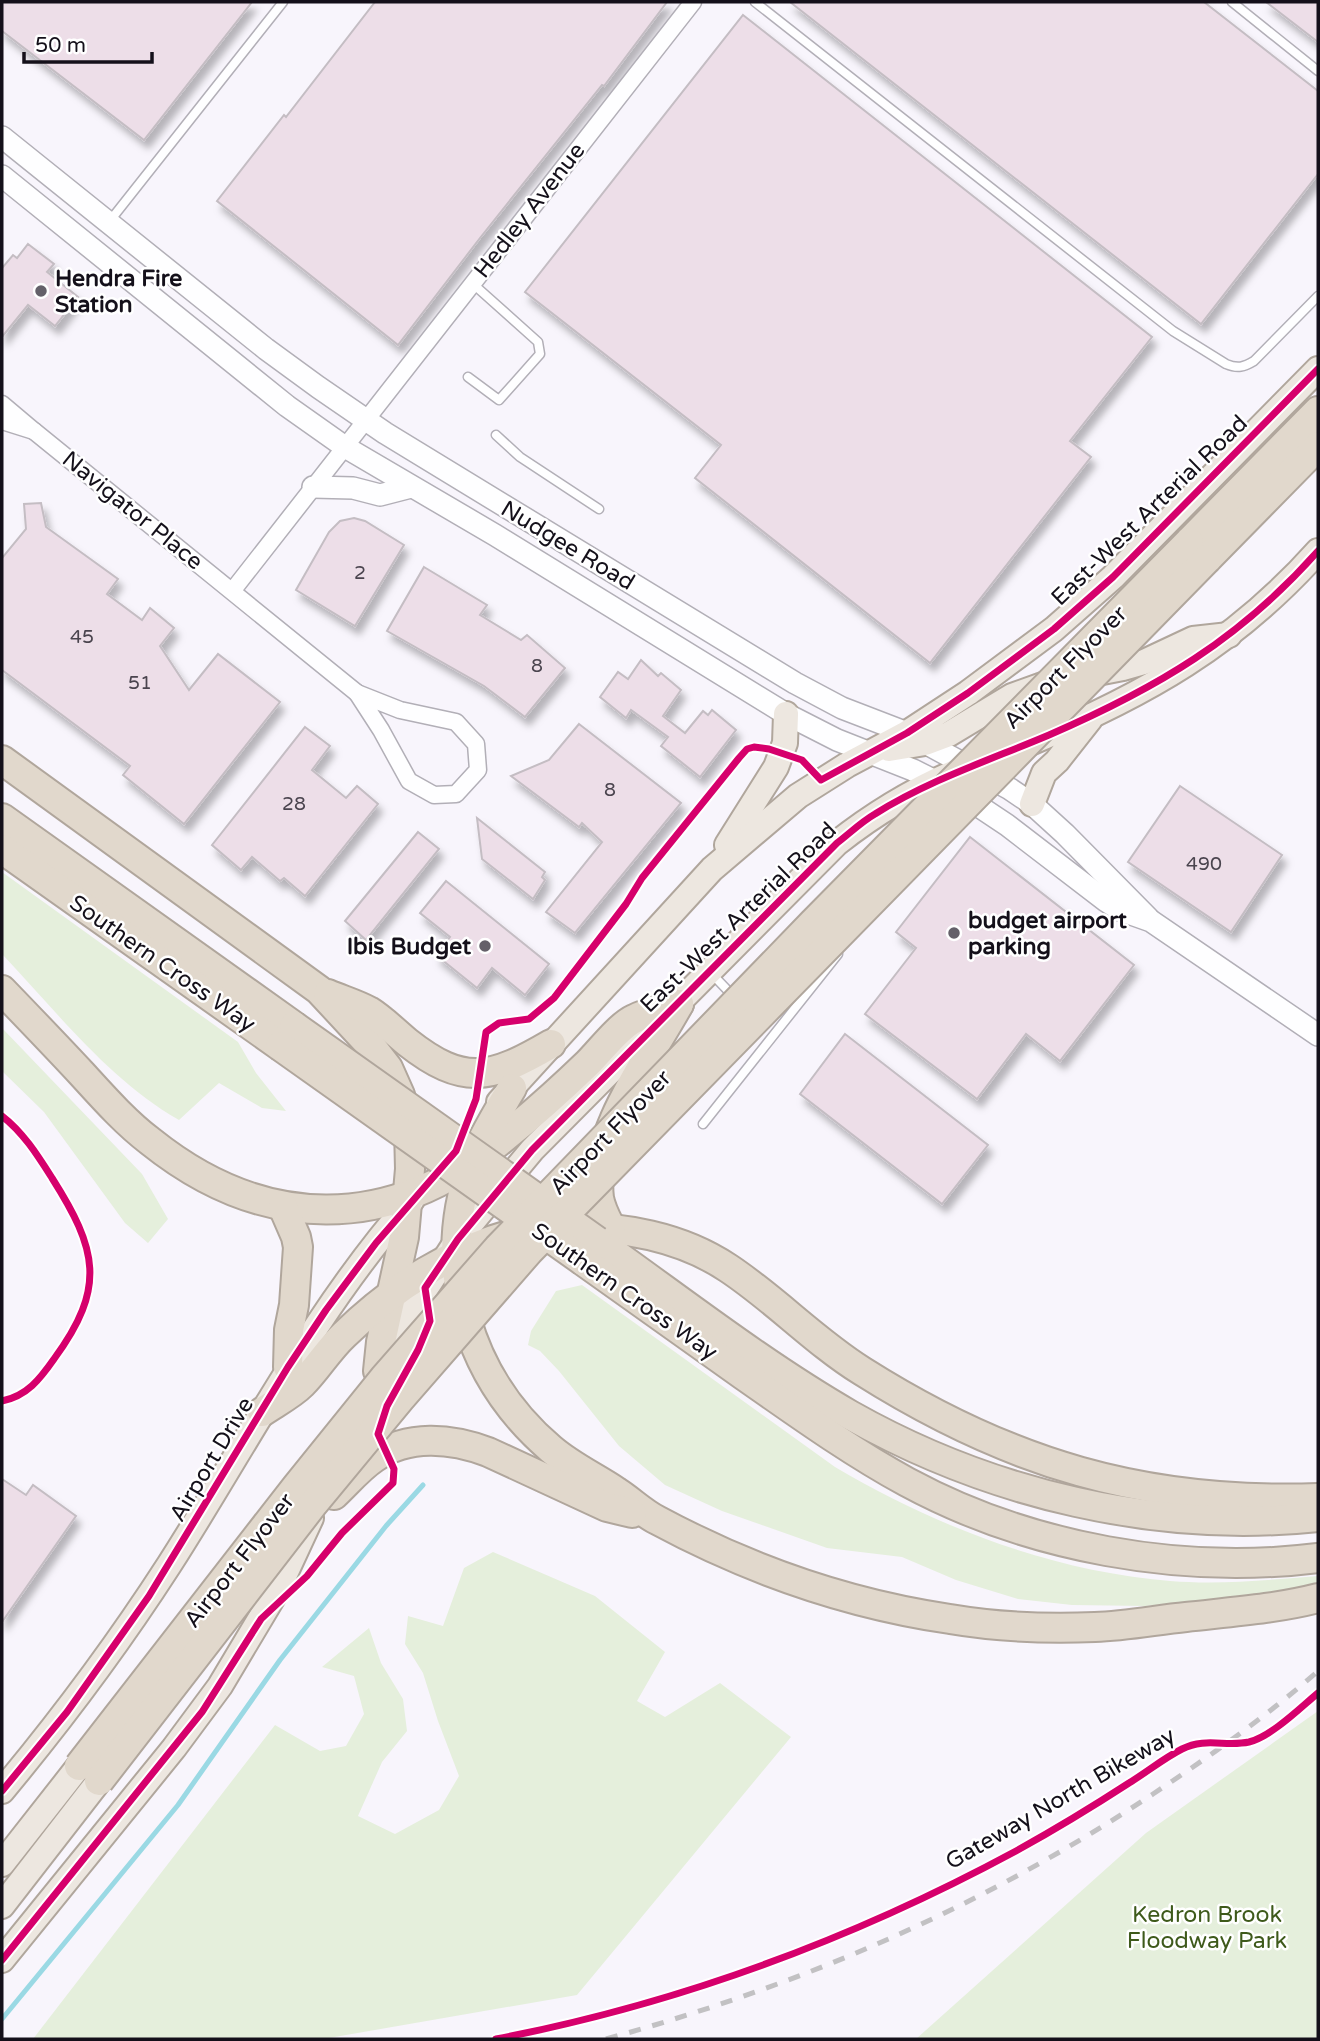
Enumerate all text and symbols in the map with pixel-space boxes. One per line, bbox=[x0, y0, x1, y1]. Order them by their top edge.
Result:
scale bar bbox=[24, 21, 152, 65]
text: 50 m bbox=[35, 33, 86, 58]
street label: Hedley Avenue bbox=[468, 137, 591, 284]
place label: Hendra Fire Station bbox=[55, 265, 182, 319]
marker: Hendra Fire Station bbox=[33, 283, 49, 299]
street label: East-West Arterial Road bbox=[1046, 410, 1254, 612]
street label: Navigator Place bbox=[56, 446, 208, 576]
street label: Nudgee Road bbox=[496, 495, 639, 597]
house number: 2 bbox=[354, 562, 366, 584]
street label: Airport Flyover bbox=[998, 600, 1133, 735]
house number: 45 bbox=[70, 626, 94, 648]
house number: 8 bbox=[531, 655, 543, 677]
house number: 51 bbox=[128, 672, 152, 694]
house number: 8 bbox=[604, 779, 616, 801]
house number: 28 bbox=[282, 793, 306, 815]
street label: East-West Arterial Road bbox=[635, 817, 843, 1019]
house number: 490 bbox=[1186, 853, 1222, 875]
street label: Southern Cross Way bbox=[64, 889, 261, 1039]
place label: budget airport parking bbox=[968, 907, 1127, 961]
marker: budget airport parking bbox=[946, 925, 962, 941]
place label: Ibis Budget bbox=[347, 933, 471, 961]
marker: Ibis Budget bbox=[477, 938, 493, 954]
street label: Airport Flyover bbox=[544, 1064, 678, 1201]
street label: Southern Cross Way bbox=[526, 1217, 723, 1367]
street label: Airport Drive bbox=[164, 1392, 260, 1527]
street label: Airport Flyover bbox=[179, 1488, 301, 1633]
street label: Gateway North Bikeway bbox=[941, 1722, 1180, 1876]
park label: Kedron Brook Floodway Park bbox=[1127, 1901, 1287, 1955]

